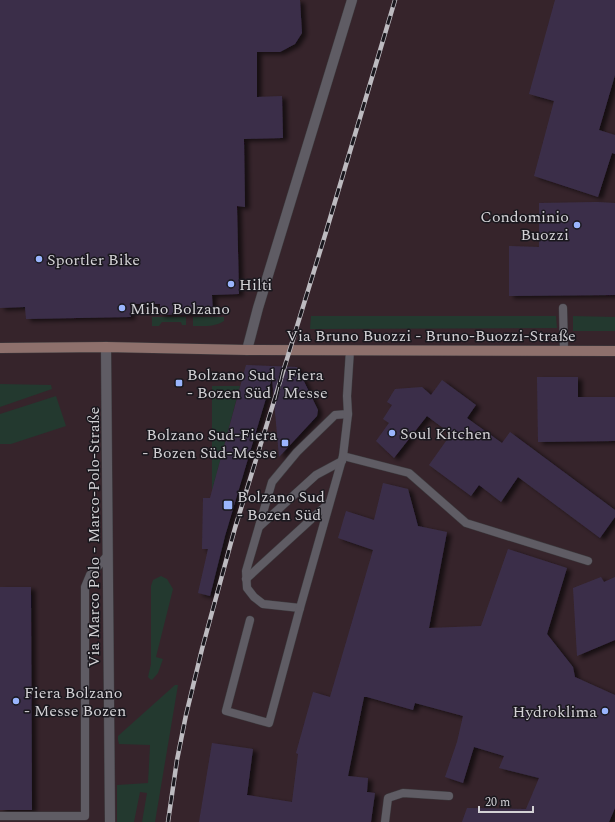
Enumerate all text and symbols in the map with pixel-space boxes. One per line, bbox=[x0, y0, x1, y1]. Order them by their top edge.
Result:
place label: Condominio Buozzi bbox=[480, 205, 569, 247]
marker: Condominio Buozzi bbox=[572, 220, 582, 230]
place label: Sportler Bike bbox=[47, 248, 140, 272]
marker: Sportler Bike bbox=[34, 254, 44, 264]
place label: Hilti bbox=[239, 273, 272, 297]
marker: Hilti bbox=[226, 279, 236, 289]
place label: Miho Bolzano bbox=[130, 297, 230, 321]
marker: Miho Bolzano bbox=[117, 303, 127, 313]
street label: Via Bruno Buozzi - Bruno-Buozzi-Straße bbox=[286, 324, 576, 348]
place label: Bolzano Sud / Fiera - Bozen Süd / Messe bbox=[187, 363, 328, 405]
marker: Bolzano Sud / Fiera - Bozen Süd / Messe bbox=[174, 378, 184, 388]
street label: Via Marco Polo - Marco-Polo-Straße bbox=[82, 407, 106, 667]
place label: Soul Kitchen bbox=[400, 422, 491, 446]
place label: Bolzano Sud-Fiera - Bozen Süd-Messe bbox=[142, 423, 277, 465]
marker: Soul Kitchen bbox=[387, 428, 397, 438]
marker: Bolzano Sud-Fiera - Bozen Süd-Messe bbox=[280, 438, 290, 448]
place label: Bolzano Sud - Bozen Süd bbox=[237, 485, 325, 527]
marker: Bolzano Sud - Bozen Süd bbox=[222, 499, 234, 511]
place label: Fiera Bolzano - Messe Bozen bbox=[24, 681, 126, 723]
marker: Fiera Bolzano - Messe Bozen bbox=[11, 696, 21, 706]
place label: Hydroklima bbox=[512, 700, 597, 724]
marker: Hydroklima bbox=[600, 706, 610, 716]
scale bar bbox=[479, 788, 533, 814]
text: 20 m bbox=[485, 793, 510, 812]

